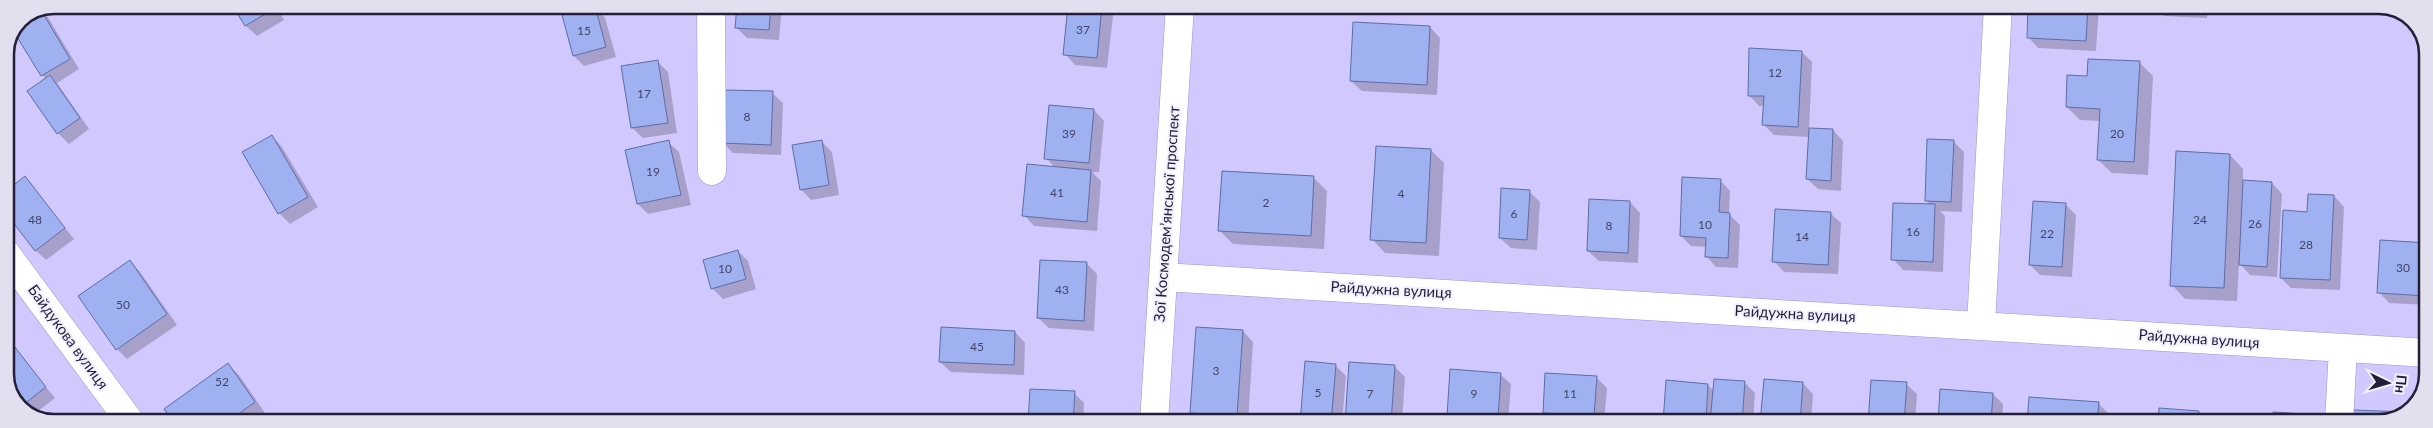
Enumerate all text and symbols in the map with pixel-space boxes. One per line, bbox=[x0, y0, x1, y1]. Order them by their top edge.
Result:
house number: 37 bbox=[1076, 22, 1090, 37]
house number: 15 bbox=[577, 23, 591, 38]
house number: 12 bbox=[1768, 65, 1782, 80]
house number: 17 bbox=[637, 86, 651, 101]
street label: Зої Космодем’янської проспект bbox=[1149, 105, 1183, 323]
house number: 8 bbox=[744, 109, 751, 124]
house number: 39 bbox=[1062, 126, 1076, 141]
house number: 20 bbox=[2110, 126, 2124, 141]
house number: 19 bbox=[646, 164, 660, 179]
house number: 41 bbox=[1050, 185, 1064, 200]
house number: 4 bbox=[1398, 186, 1405, 201]
house number: 2 bbox=[1263, 195, 1270, 210]
house number: 6 bbox=[1511, 206, 1518, 221]
house number: 48 bbox=[28, 212, 42, 227]
house number: 24 bbox=[2193, 212, 2207, 227]
house number: 26 bbox=[2248, 216, 2262, 231]
house number: 10 bbox=[1698, 217, 1712, 232]
house number: 8 bbox=[1606, 218, 1613, 233]
house number: 16 bbox=[1906, 224, 1920, 239]
house number: 22 bbox=[2040, 226, 2054, 241]
house number: 14 bbox=[1795, 229, 1809, 244]
house number: 28 bbox=[2299, 237, 2313, 252]
house number: 30 bbox=[2396, 260, 2410, 275]
house number: 10 bbox=[718, 261, 732, 276]
street label: Райдужна вулиця bbox=[1330, 277, 1452, 301]
street label: Байдукова вулиця bbox=[25, 281, 113, 392]
house number: 43 bbox=[1055, 282, 1069, 297]
house number: 50 bbox=[116, 297, 130, 312]
street label: Райдужна вулиця bbox=[1734, 301, 1856, 325]
street label: Райдужна вулиця bbox=[2138, 325, 2260, 351]
house number: 45 bbox=[970, 339, 984, 354]
north arrow bbox=[2363, 358, 2413, 408]
house number: 3 bbox=[1213, 363, 1220, 378]
house number: 52 bbox=[215, 374, 229, 389]
text: Пн bbox=[2392, 374, 2411, 394]
house number: 5 bbox=[1315, 385, 1322, 400]
house number: 7 bbox=[1367, 386, 1374, 401]
house number: 9 bbox=[1471, 386, 1478, 401]
house number: 11 bbox=[1563, 386, 1577, 401]

